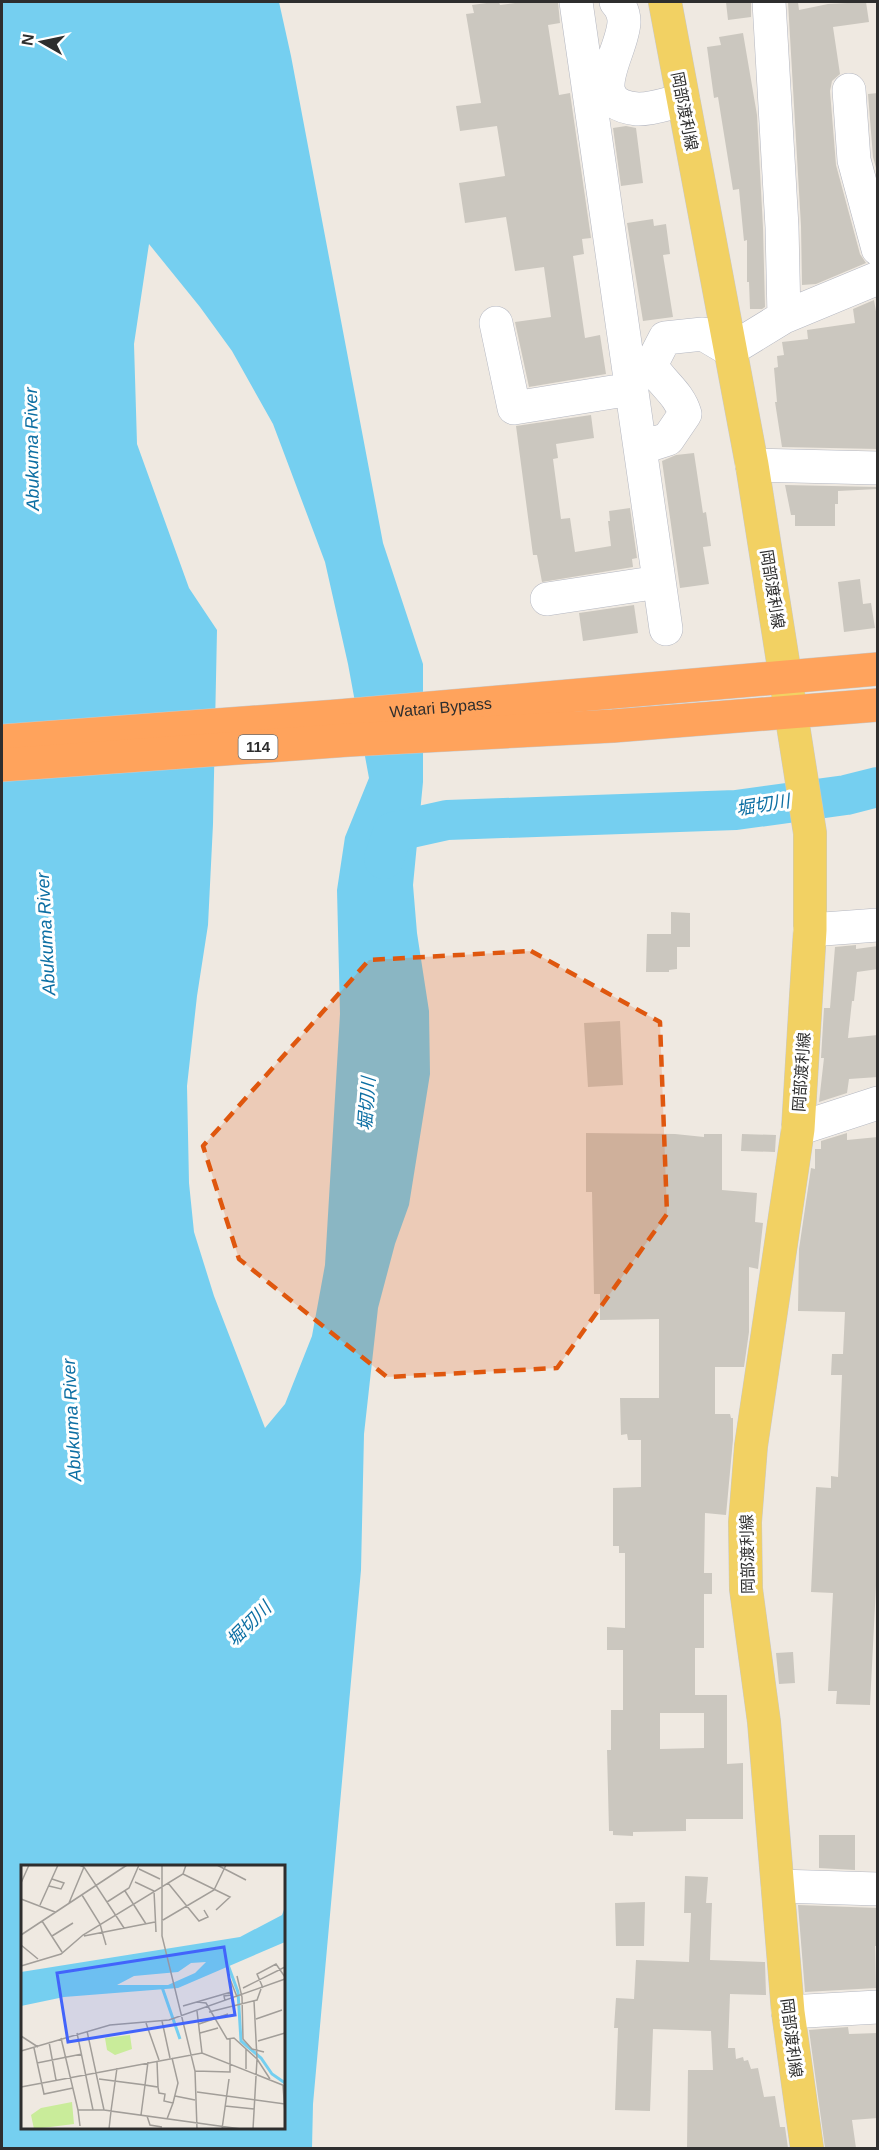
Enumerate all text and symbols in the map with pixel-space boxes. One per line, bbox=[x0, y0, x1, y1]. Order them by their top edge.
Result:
north arrow bbox=[12, 12, 72, 72]
text: N bbox=[18, 33, 37, 47]
street label: 岡部渡利線 bbox=[669, 70, 700, 152]
water label: Abukuma River bbox=[21, 386, 43, 512]
street label: 岡部渡利線 bbox=[758, 548, 787, 630]
street label: Watari Bypass bbox=[389, 695, 493, 720]
road number: 114 bbox=[238, 735, 278, 759]
water label: 堀切川 bbox=[735, 791, 793, 819]
water label: Abukuma River bbox=[33, 871, 59, 997]
street label: 岡部渡利線 bbox=[790, 1032, 813, 1113]
water label: 堀切川 bbox=[355, 1074, 379, 1132]
water label: Abukuma River bbox=[59, 1357, 85, 1483]
street label: 岡部渡利線 bbox=[738, 1514, 757, 1594]
water label: 堀切川 bbox=[223, 1596, 277, 1650]
inset map bbox=[21, 1865, 285, 2129]
street label: 岡部渡利線 bbox=[778, 1997, 805, 2079]

